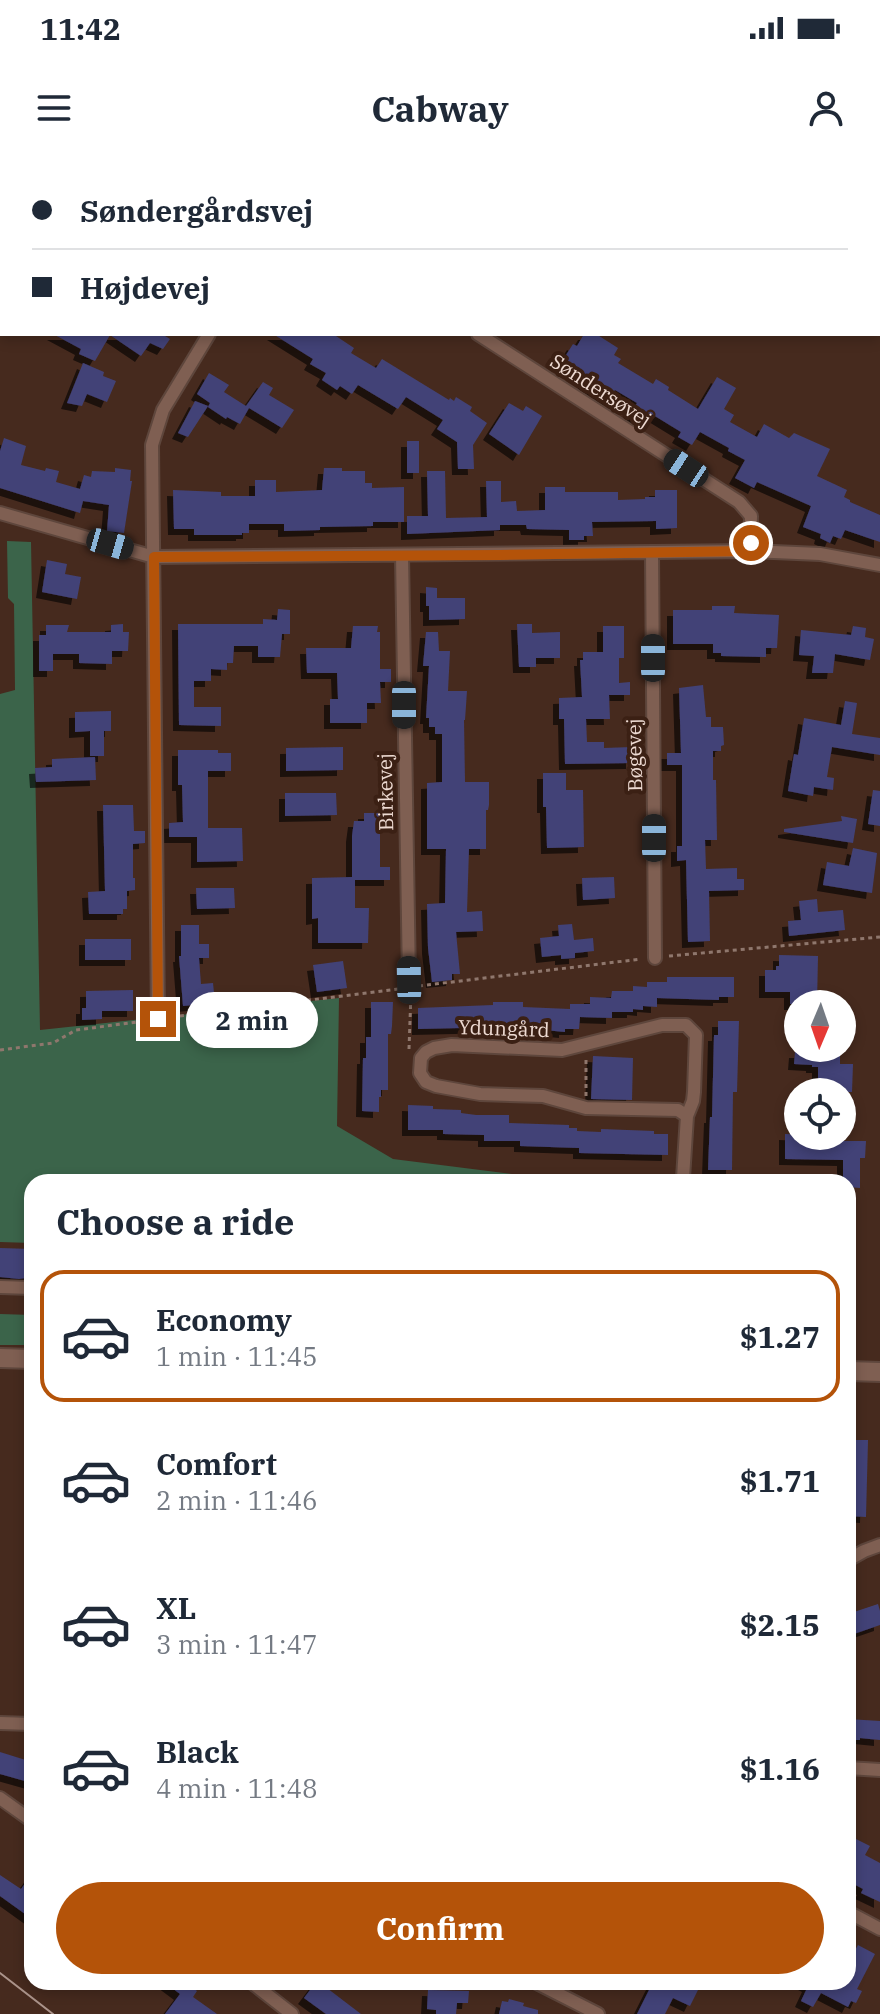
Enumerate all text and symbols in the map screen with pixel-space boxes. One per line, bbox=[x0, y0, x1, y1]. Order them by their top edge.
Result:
text: 11:42 bbox=[40, 9, 121, 48]
text: Cabway bbox=[371, 85, 509, 132]
icon: menu bbox=[32, 86, 76, 130]
icon: person bbox=[804, 86, 848, 130]
text: Søndergårdsvej bbox=[80, 191, 313, 230]
text: Højdevej bbox=[80, 268, 210, 307]
street label: Søndersøvej bbox=[545, 347, 657, 433]
car bbox=[659, 445, 713, 491]
route start bbox=[733, 525, 769, 561]
car bbox=[84, 526, 136, 562]
car bbox=[641, 634, 665, 682]
car bbox=[392, 681, 416, 729]
street label: Bøgevej bbox=[620, 718, 648, 792]
street label: Birkevej bbox=[371, 753, 399, 831]
car bbox=[642, 814, 666, 862]
car bbox=[397, 956, 421, 1004]
north arrow bbox=[784, 990, 856, 1062]
map controls bbox=[784, 990, 856, 1150]
callout: 2 min bbox=[186, 991, 318, 1047]
route end bbox=[140, 1001, 176, 1037]
text: 2 min bbox=[216, 1003, 288, 1037]
street label: Ydungård bbox=[458, 1013, 550, 1043]
button: locate bbox=[784, 1078, 856, 1150]
text: Choose a ride bbox=[56, 1198, 295, 1245]
icon: car bbox=[60, 1300, 132, 1372]
text: Economy bbox=[156, 1300, 292, 1339]
text: $1.27 bbox=[740, 1317, 820, 1356]
text: 1 min · 11:45 bbox=[156, 1339, 318, 1373]
icon: car bbox=[60, 1444, 132, 1516]
text: Comfort bbox=[156, 1444, 277, 1483]
text: $1.71 bbox=[740, 1461, 820, 1500]
text: 2 min · 11:46 bbox=[156, 1483, 318, 1517]
icon: car bbox=[60, 1588, 132, 1660]
text: XL bbox=[156, 1588, 196, 1627]
text: $2.15 bbox=[740, 1605, 820, 1644]
text: 3 min · 11:47 bbox=[156, 1627, 318, 1661]
icon: car bbox=[60, 1732, 132, 1804]
text: Black bbox=[156, 1732, 239, 1771]
text: $1.16 bbox=[740, 1749, 820, 1788]
text: 4 min · 11:48 bbox=[156, 1771, 318, 1805]
button: Confirm bbox=[56, 1882, 824, 1974]

